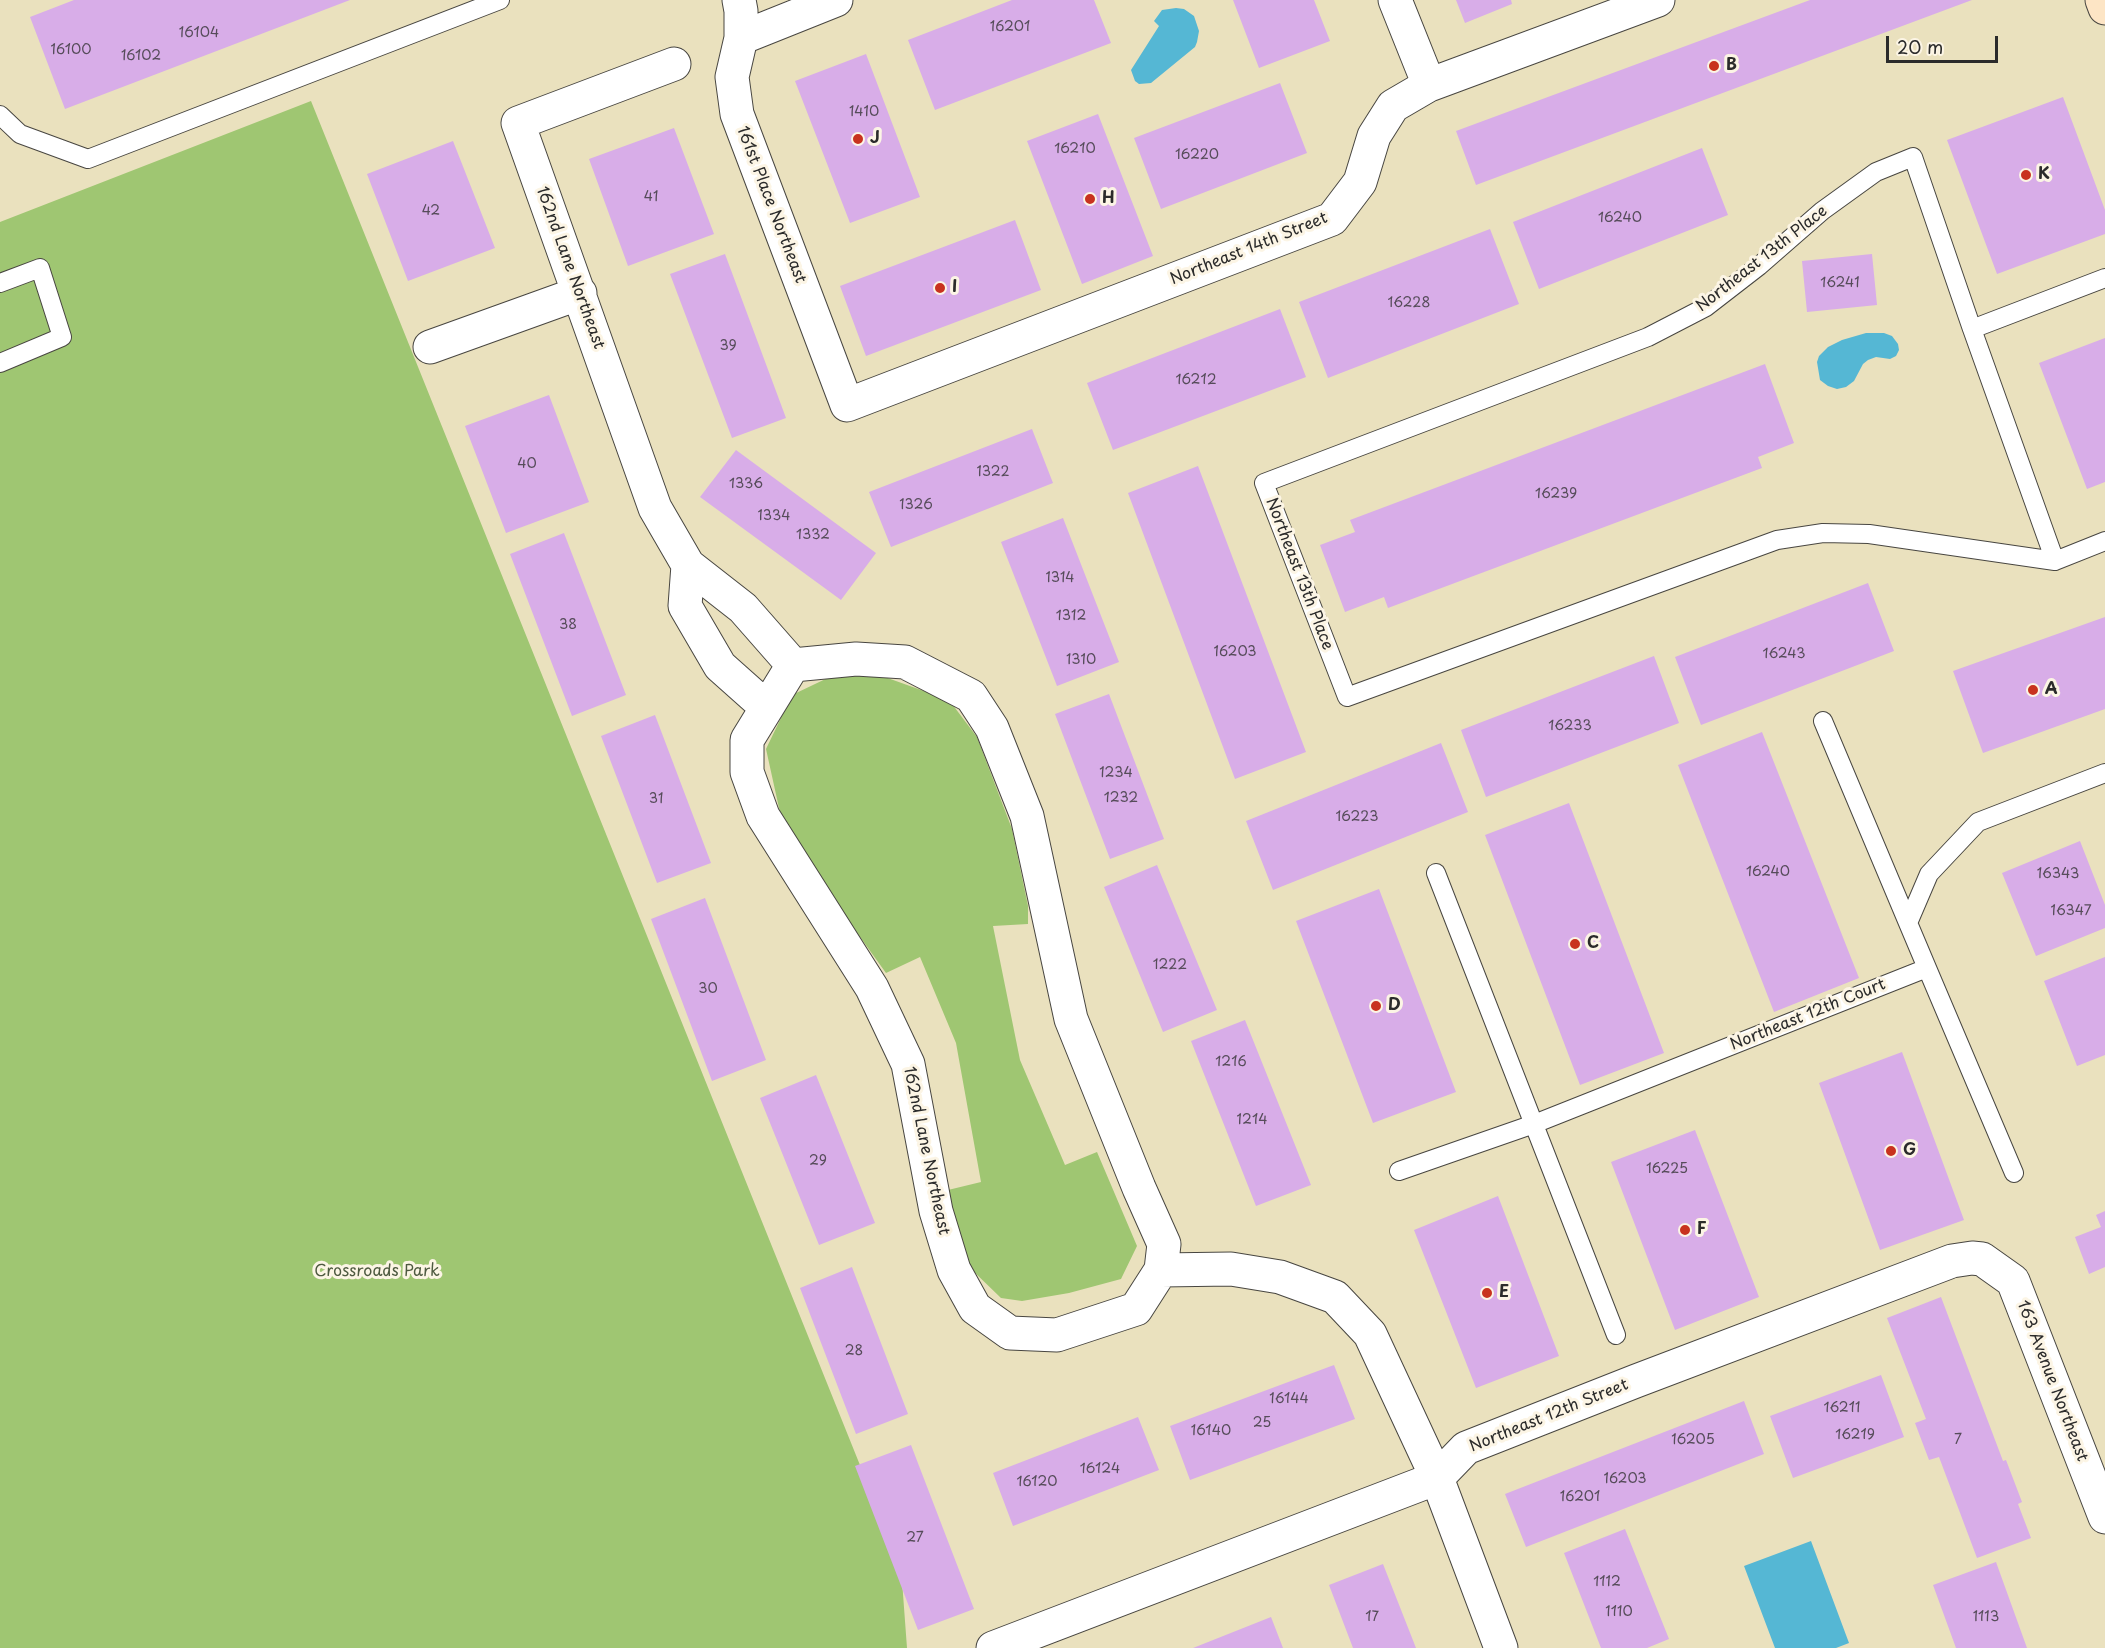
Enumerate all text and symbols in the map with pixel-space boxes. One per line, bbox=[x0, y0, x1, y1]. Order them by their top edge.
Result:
house number: 16201 bbox=[990, 19, 1030, 35]
scale bar bbox=[1889, 24, 2002, 62]
house number: 16104 bbox=[179, 25, 219, 41]
text: 20 m bbox=[1897, 33, 1943, 60]
house number: 16100 bbox=[51, 42, 91, 58]
house number: 16102 bbox=[121, 48, 161, 64]
place label: B bbox=[1726, 56, 1737, 76]
marker: B bbox=[1707, 59, 1721, 73]
house number: 1410 bbox=[849, 104, 879, 120]
street label: 161st Place Northeast bbox=[732, 124, 810, 286]
place label: J bbox=[870, 129, 880, 149]
marker: J bbox=[851, 132, 865, 146]
house number: 16210 bbox=[1054, 141, 1096, 157]
house number: 16220 bbox=[1175, 147, 1219, 163]
place label: K bbox=[2038, 165, 2050, 185]
marker: K bbox=[2019, 168, 2033, 182]
street label: 162nd Lane Northeast bbox=[532, 184, 608, 352]
house number: 41 bbox=[644, 189, 658, 205]
place label: H bbox=[1102, 189, 1115, 209]
marker: H bbox=[1083, 192, 1097, 206]
street label: Northeast 13th Place bbox=[1693, 202, 1831, 316]
house number: 42 bbox=[422, 203, 440, 219]
street label: Northeast 14th Street bbox=[1167, 209, 1331, 289]
house number: 16240 bbox=[1598, 210, 1642, 226]
house number: 16241 bbox=[1820, 275, 1860, 291]
place label: I bbox=[952, 278, 957, 298]
marker: I bbox=[933, 281, 947, 295]
house number: 16228 bbox=[1387, 295, 1431, 311]
house number: 39 bbox=[719, 338, 737, 354]
house number: 16212 bbox=[1175, 372, 1217, 388]
house number: 40 bbox=[517, 456, 537, 472]
house number: 1322 bbox=[976, 464, 1010, 480]
house number: 1336 bbox=[729, 476, 763, 492]
house number: 16239 bbox=[1535, 486, 1577, 502]
street label: Northeast 13th Place bbox=[1261, 495, 1337, 653]
house number: 1326 bbox=[899, 497, 933, 513]
house number: 1334 bbox=[758, 508, 790, 524]
house number: 1332 bbox=[796, 527, 830, 543]
house number: 1314 bbox=[1045, 570, 1075, 586]
house number: 1312 bbox=[1056, 608, 1086, 624]
house number: 38 bbox=[559, 617, 577, 633]
house number: 16203 bbox=[1213, 644, 1257, 660]
house number: 16243 bbox=[1762, 646, 1806, 662]
house number: 1310 bbox=[1066, 652, 1096, 668]
place label: A bbox=[2045, 680, 2058, 700]
marker: A bbox=[2026, 683, 2040, 697]
house number: 16233 bbox=[1548, 718, 1592, 734]
house number: 1234 bbox=[1099, 765, 1133, 781]
house number: 1232 bbox=[1104, 790, 1138, 806]
house number: 31 bbox=[649, 791, 663, 807]
house number: 16223 bbox=[1336, 809, 1378, 825]
house number: 16240 bbox=[1746, 864, 1790, 880]
house number: 16343 bbox=[2037, 866, 2079, 882]
house number: 16347 bbox=[2050, 903, 2092, 919]
place label: C bbox=[1587, 934, 1599, 954]
marker: C bbox=[1568, 937, 1582, 951]
house number: 1222 bbox=[1153, 957, 1187, 973]
street label: Northeast 12th Court bbox=[1728, 975, 1888, 1055]
house number: 30 bbox=[698, 981, 718, 997]
place label: D bbox=[1388, 996, 1401, 1016]
marker: D bbox=[1369, 999, 1383, 1013]
house number: 1216 bbox=[1215, 1054, 1247, 1070]
street label: 162nd Lane Northeast bbox=[899, 1065, 953, 1237]
house number: 1214 bbox=[1237, 1112, 1267, 1128]
place label: G bbox=[1903, 1141, 1916, 1161]
marker: G bbox=[1884, 1144, 1898, 1158]
house number: 29 bbox=[809, 1153, 827, 1169]
house number: 16225 bbox=[1646, 1161, 1688, 1177]
place label: F bbox=[1697, 1220, 1706, 1240]
marker: F bbox=[1678, 1223, 1692, 1237]
park label: Crossroads Park bbox=[314, 1262, 440, 1282]
place label: E bbox=[1499, 1283, 1509, 1303]
marker: E bbox=[1480, 1286, 1494, 1300]
street label: 163 Avenue Northeast bbox=[2012, 1298, 2092, 1464]
house number: 28 bbox=[845, 1343, 863, 1359]
street label: Northeast 12th Street bbox=[1467, 1375, 1631, 1457]
house number: 16144 bbox=[1269, 1391, 1309, 1407]
house number: 16211 bbox=[1824, 1400, 1860, 1416]
house number: 25 bbox=[1253, 1415, 1271, 1431]
house number: 16140 bbox=[1191, 1423, 1231, 1439]
house number: 16219 bbox=[1835, 1427, 1875, 1443]
house number: 16205 bbox=[1671, 1432, 1715, 1448]
house number: 7 bbox=[1954, 1432, 1962, 1448]
house number: 16124 bbox=[1080, 1461, 1120, 1477]
house number: 16203 bbox=[1603, 1471, 1647, 1487]
house number: 16120 bbox=[1016, 1474, 1058, 1490]
house number: 16201 bbox=[1560, 1489, 1600, 1505]
house number: 27 bbox=[906, 1530, 924, 1546]
house number: 1112 bbox=[1593, 1574, 1621, 1590]
house number: 1110 bbox=[1605, 1604, 1633, 1620]
house number: 17 bbox=[1365, 1609, 1379, 1625]
house number: 1113 bbox=[1973, 1609, 1999, 1625]

